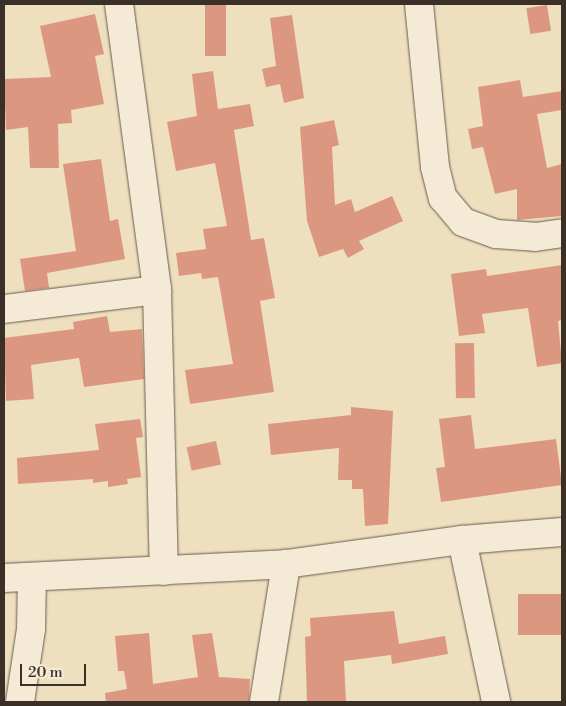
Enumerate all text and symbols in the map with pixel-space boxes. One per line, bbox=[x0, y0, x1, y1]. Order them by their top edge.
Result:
scale bar bbox=[22, 654, 89, 686]
text: 20 m bbox=[28, 663, 63, 682]

